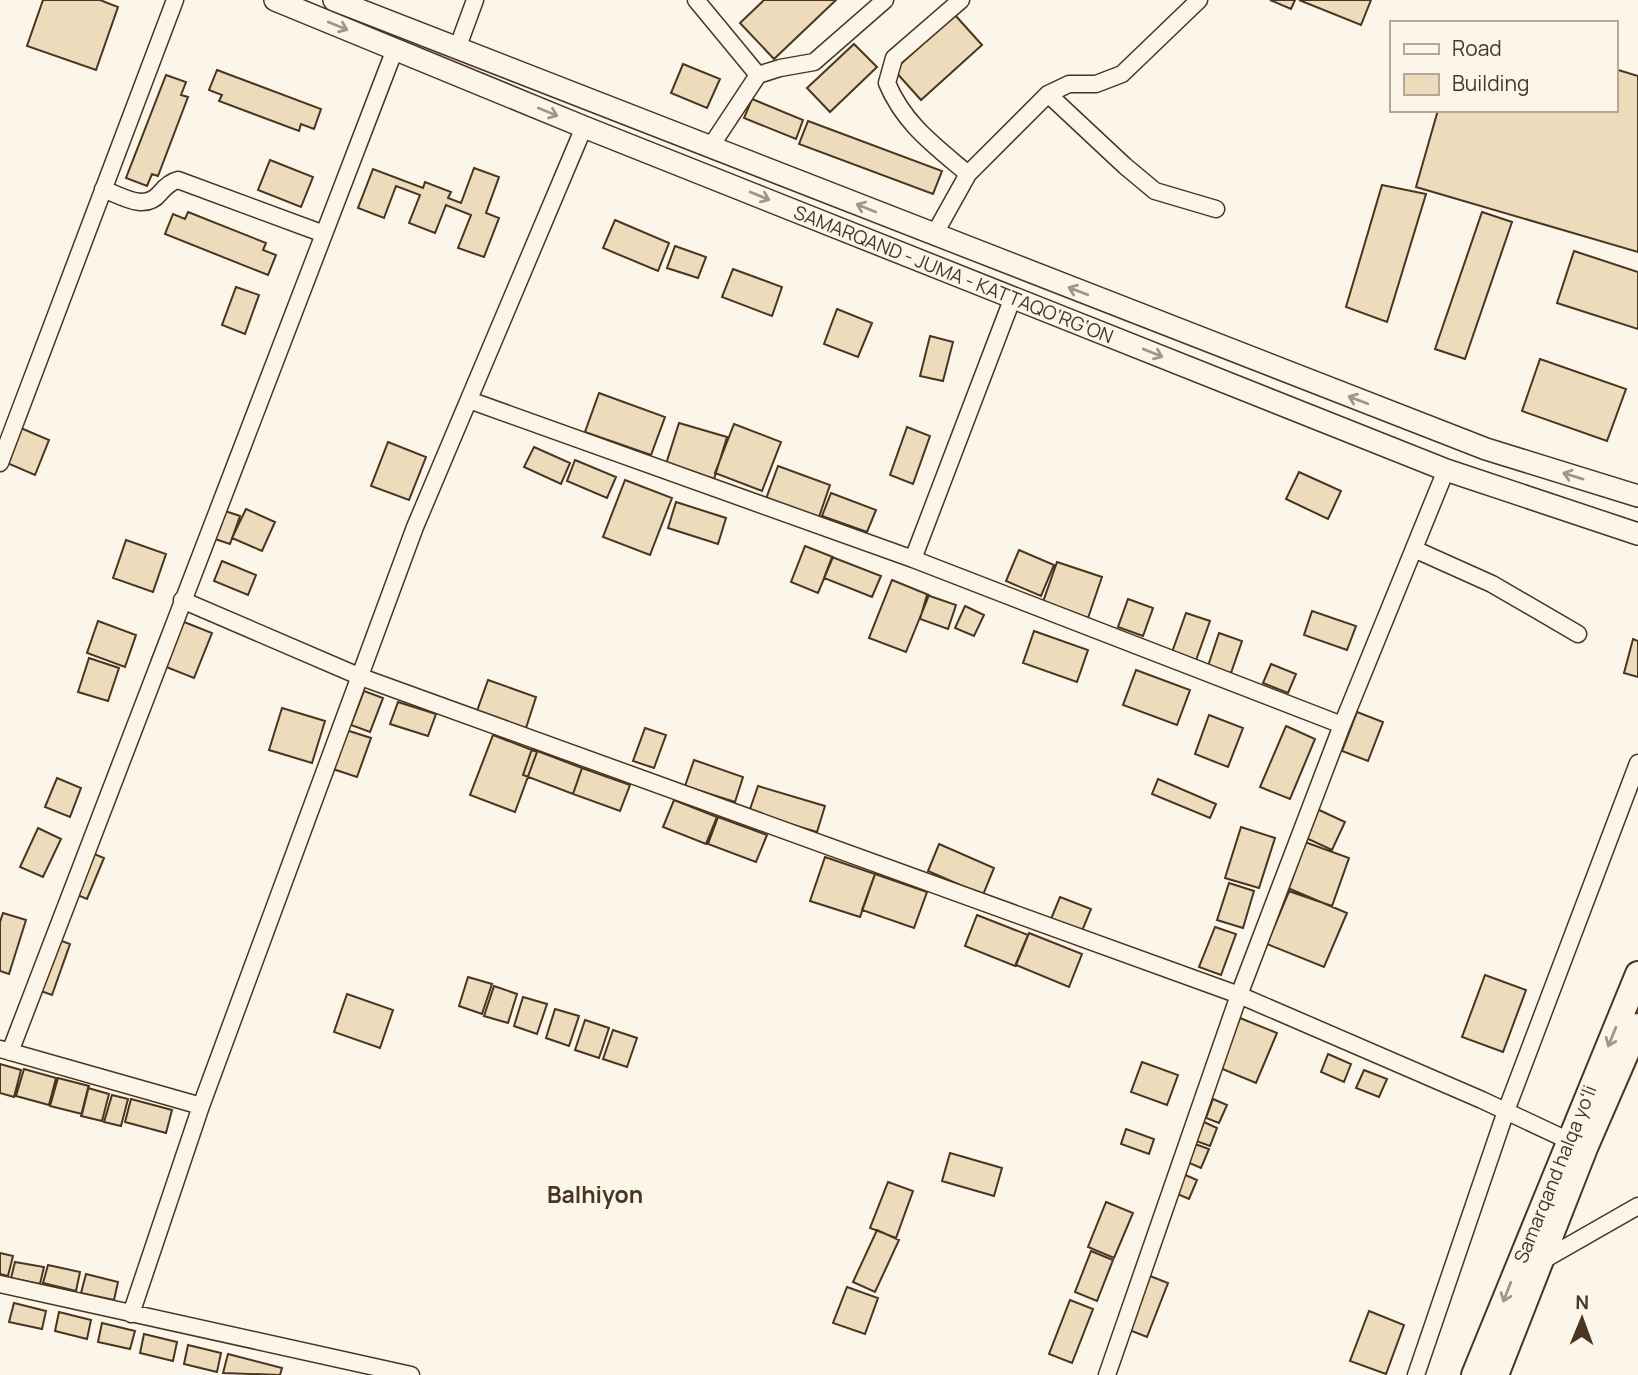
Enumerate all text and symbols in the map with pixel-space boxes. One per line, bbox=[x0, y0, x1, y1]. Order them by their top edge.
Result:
one-way arrow bbox=[327, 20, 348, 33]
legend bbox=[1390, 21, 1617, 112]
text: Road bbox=[1452, 34, 1502, 62]
text: Building bbox=[1452, 69, 1529, 97]
one-way arrow bbox=[537, 107, 559, 120]
one-way arrow bbox=[748, 191, 770, 204]
street label: SAMARQAND - JUMA - KATTAQO‘RG‘ON bbox=[790, 199, 1117, 349]
one-way arrow bbox=[856, 200, 877, 213]
one-way arrow bbox=[1067, 284, 1089, 297]
one-way arrow bbox=[1142, 347, 1164, 360]
one-way arrow bbox=[1348, 392, 1370, 405]
one-way arrow bbox=[1562, 468, 1584, 481]
one-way arrow bbox=[1605, 1025, 1618, 1047]
street label: Samarqand halqa yoʻli bbox=[1507, 1081, 1603, 1267]
district label: Balhiyon bbox=[547, 1178, 643, 1210]
one-way arrow bbox=[1499, 1281, 1512, 1303]
north arrow bbox=[1547, 1284, 1617, 1354]
text: N bbox=[1575, 1289, 1589, 1315]

